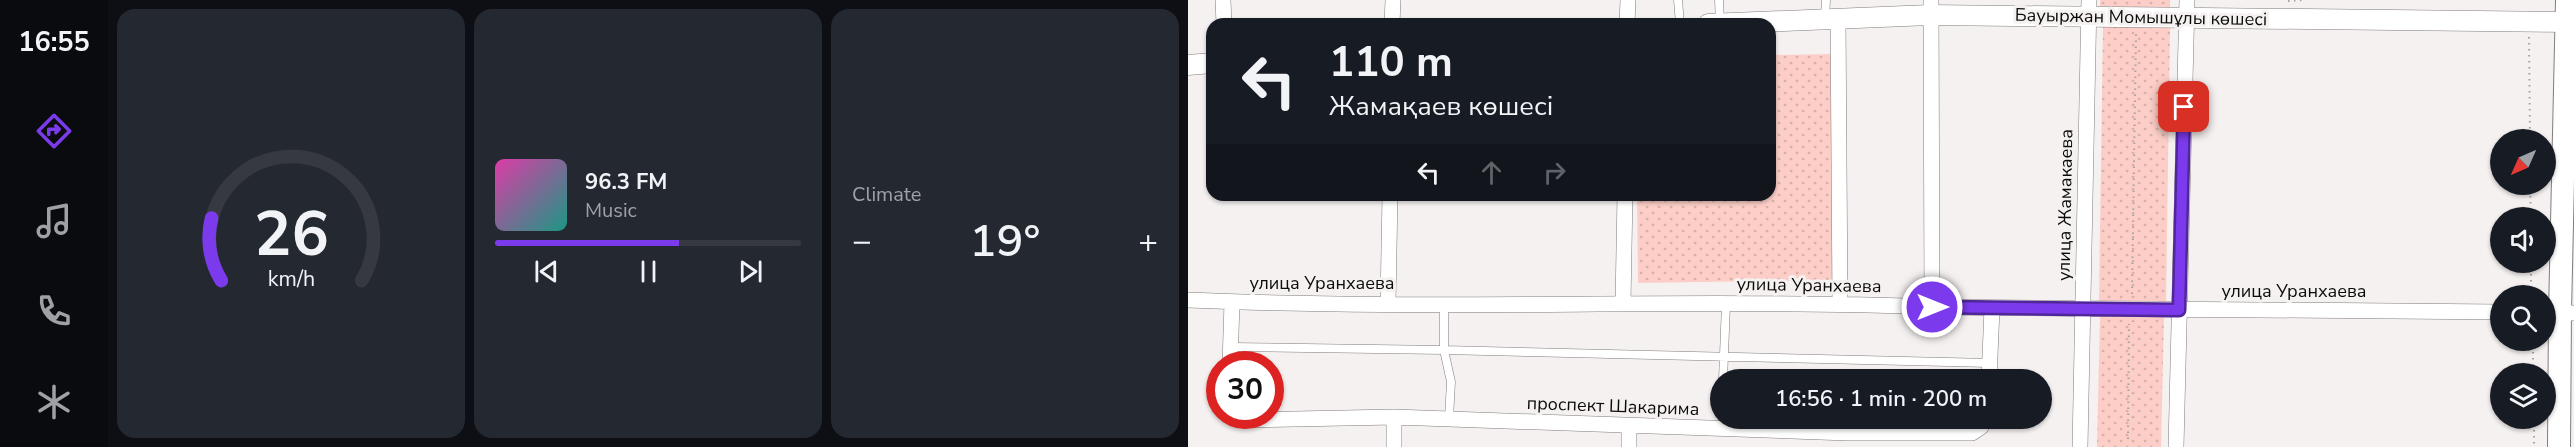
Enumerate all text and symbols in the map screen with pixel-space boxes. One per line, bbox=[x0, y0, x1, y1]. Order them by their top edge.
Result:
street label: Бауыржан Момышұлы көшесі bbox=[2015, 3, 2267, 31]
text: 16:55 bbox=[18, 24, 90, 61]
text: 110 m bbox=[1329, 34, 1453, 91]
icon: left bbox=[1230, 42, 1308, 120]
pin bbox=[2158, 81, 2209, 132]
text: Жамақаев көшесі bbox=[1329, 88, 1553, 125]
icon: arrive bbox=[2167, 90, 2200, 123]
icon: directions bbox=[33, 110, 75, 152]
street label: улица Жамакаева bbox=[2052, 129, 2078, 281]
north arrow bbox=[2490, 129, 2556, 195]
map controls bbox=[2490, 129, 2556, 429]
icon: left bbox=[1412, 156, 1445, 189]
icon: ahead bbox=[1475, 156, 1508, 189]
icon: right bbox=[1538, 156, 1571, 189]
text: 96.3 FM bbox=[585, 167, 667, 197]
text: Climate bbox=[852, 181, 921, 208]
text: 26 bbox=[254, 192, 328, 277]
text: Music bbox=[585, 197, 637, 224]
icon: music bbox=[33, 200, 75, 242]
button: sound bbox=[2490, 207, 2556, 273]
text: 19° bbox=[970, 211, 1040, 272]
text: − bbox=[852, 219, 872, 264]
text: + bbox=[1138, 219, 1158, 264]
icon: previous bbox=[530, 255, 563, 288]
icon: pause bbox=[632, 255, 665, 288]
icon: next bbox=[734, 255, 767, 288]
text: km/h bbox=[267, 264, 315, 294]
street label: улица Уранхаева bbox=[1250, 271, 1395, 295]
street label: улица Уранхаева bbox=[1736, 272, 1882, 298]
position arrow bbox=[1900, 275, 1964, 339]
street label: улица Уранхаева bbox=[2222, 279, 2367, 303]
button: search bbox=[2490, 285, 2556, 351]
icon: phone bbox=[33, 290, 75, 332]
speed limit sign: 30 bbox=[1206, 351, 1284, 429]
button: layers bbox=[2490, 363, 2556, 429]
icon: climate bbox=[33, 381, 75, 423]
text: 16:56 · 1 min · 200 m bbox=[1775, 384, 1987, 414]
street label: проспект Шакарима bbox=[1526, 391, 1700, 421]

